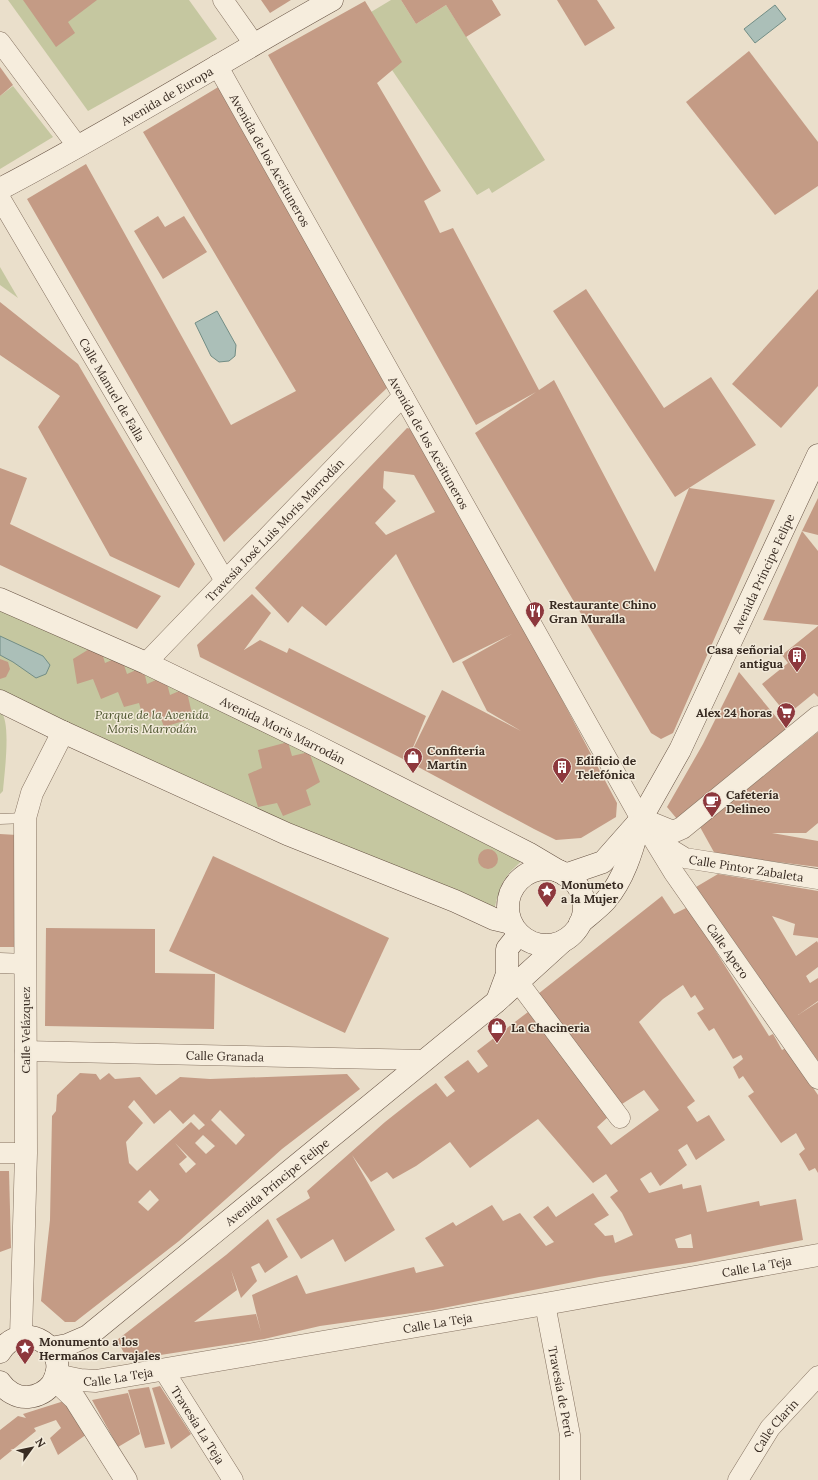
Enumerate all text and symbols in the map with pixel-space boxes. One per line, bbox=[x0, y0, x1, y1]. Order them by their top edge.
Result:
street label: Avenida de Europa bbox=[117, 63, 215, 129]
street label: Avenida de los Aceituneros bbox=[227, 90, 314, 230]
street label: Calle Manuel de Falla bbox=[76, 335, 149, 444]
street label: Avenida de los Aceituneros bbox=[385, 372, 473, 512]
street label: Travesía José Luis Moris Marrodán bbox=[202, 455, 347, 604]
street label: Avenida Príncipe Felipe bbox=[728, 511, 797, 636]
place label: Restaurante Chino Gran Muralla bbox=[549, 597, 656, 626]
restaurant icon: Restaurante Chino Gran Muralla bbox=[524, 600, 546, 628]
place label: Casa señorial antigua bbox=[707, 642, 784, 671]
building icon: Casa señorial antigua bbox=[786, 645, 808, 673]
street label: Avenida Moris Marrodán bbox=[217, 692, 348, 767]
supermarket icon: Alex 24 horas bbox=[775, 701, 797, 729]
place label: Alex 24 horas bbox=[696, 705, 772, 720]
park label: Parque de la Avenida Moris Marrodán bbox=[95, 707, 209, 736]
place label: Confitería Martín bbox=[427, 743, 486, 772]
shop icon: Confitería Martín bbox=[402, 746, 424, 774]
place label: Edificio de Telefónica bbox=[576, 753, 637, 782]
building icon: Edificio de Telefónica bbox=[551, 756, 573, 784]
place label: Cafetería Delineo bbox=[726, 787, 779, 816]
cafe icon: Cafetería Delineo bbox=[701, 790, 723, 818]
street label: Calle Pintor Zabaleta bbox=[688, 851, 805, 884]
place label: Monumeto a la Mujer bbox=[561, 877, 624, 906]
place icon: Monumeto a la Mujer bbox=[536, 880, 558, 908]
street label: Calle Apero bbox=[704, 920, 753, 981]
street label: Calle Velázquez bbox=[18, 987, 33, 1073]
shop icon: La Chacineria bbox=[486, 1016, 508, 1044]
place label: La Chacineria bbox=[511, 1020, 591, 1035]
street label: Calle Granada bbox=[186, 1047, 264, 1064]
street label: Avenida Príncipe Felipe bbox=[221, 1134, 332, 1229]
street label: Calle La Teja bbox=[721, 1252, 792, 1280]
street label: Calle La Teja bbox=[402, 1309, 473, 1336]
place label: Monumento a los Hermanos Carvajales bbox=[39, 1334, 161, 1363]
place icon: Monumento a los Hermanos Carvajales bbox=[14, 1337, 36, 1365]
street label: Travesía de Perú bbox=[546, 1345, 578, 1438]
street label: Calle La Teja bbox=[83, 1364, 154, 1389]
street label: Travesía La Teja bbox=[168, 1383, 228, 1466]
street label: Calle Clarin bbox=[749, 1396, 801, 1455]
north arrow bbox=[12, 1428, 52, 1468]
text: N bbox=[32, 1435, 49, 1450]

